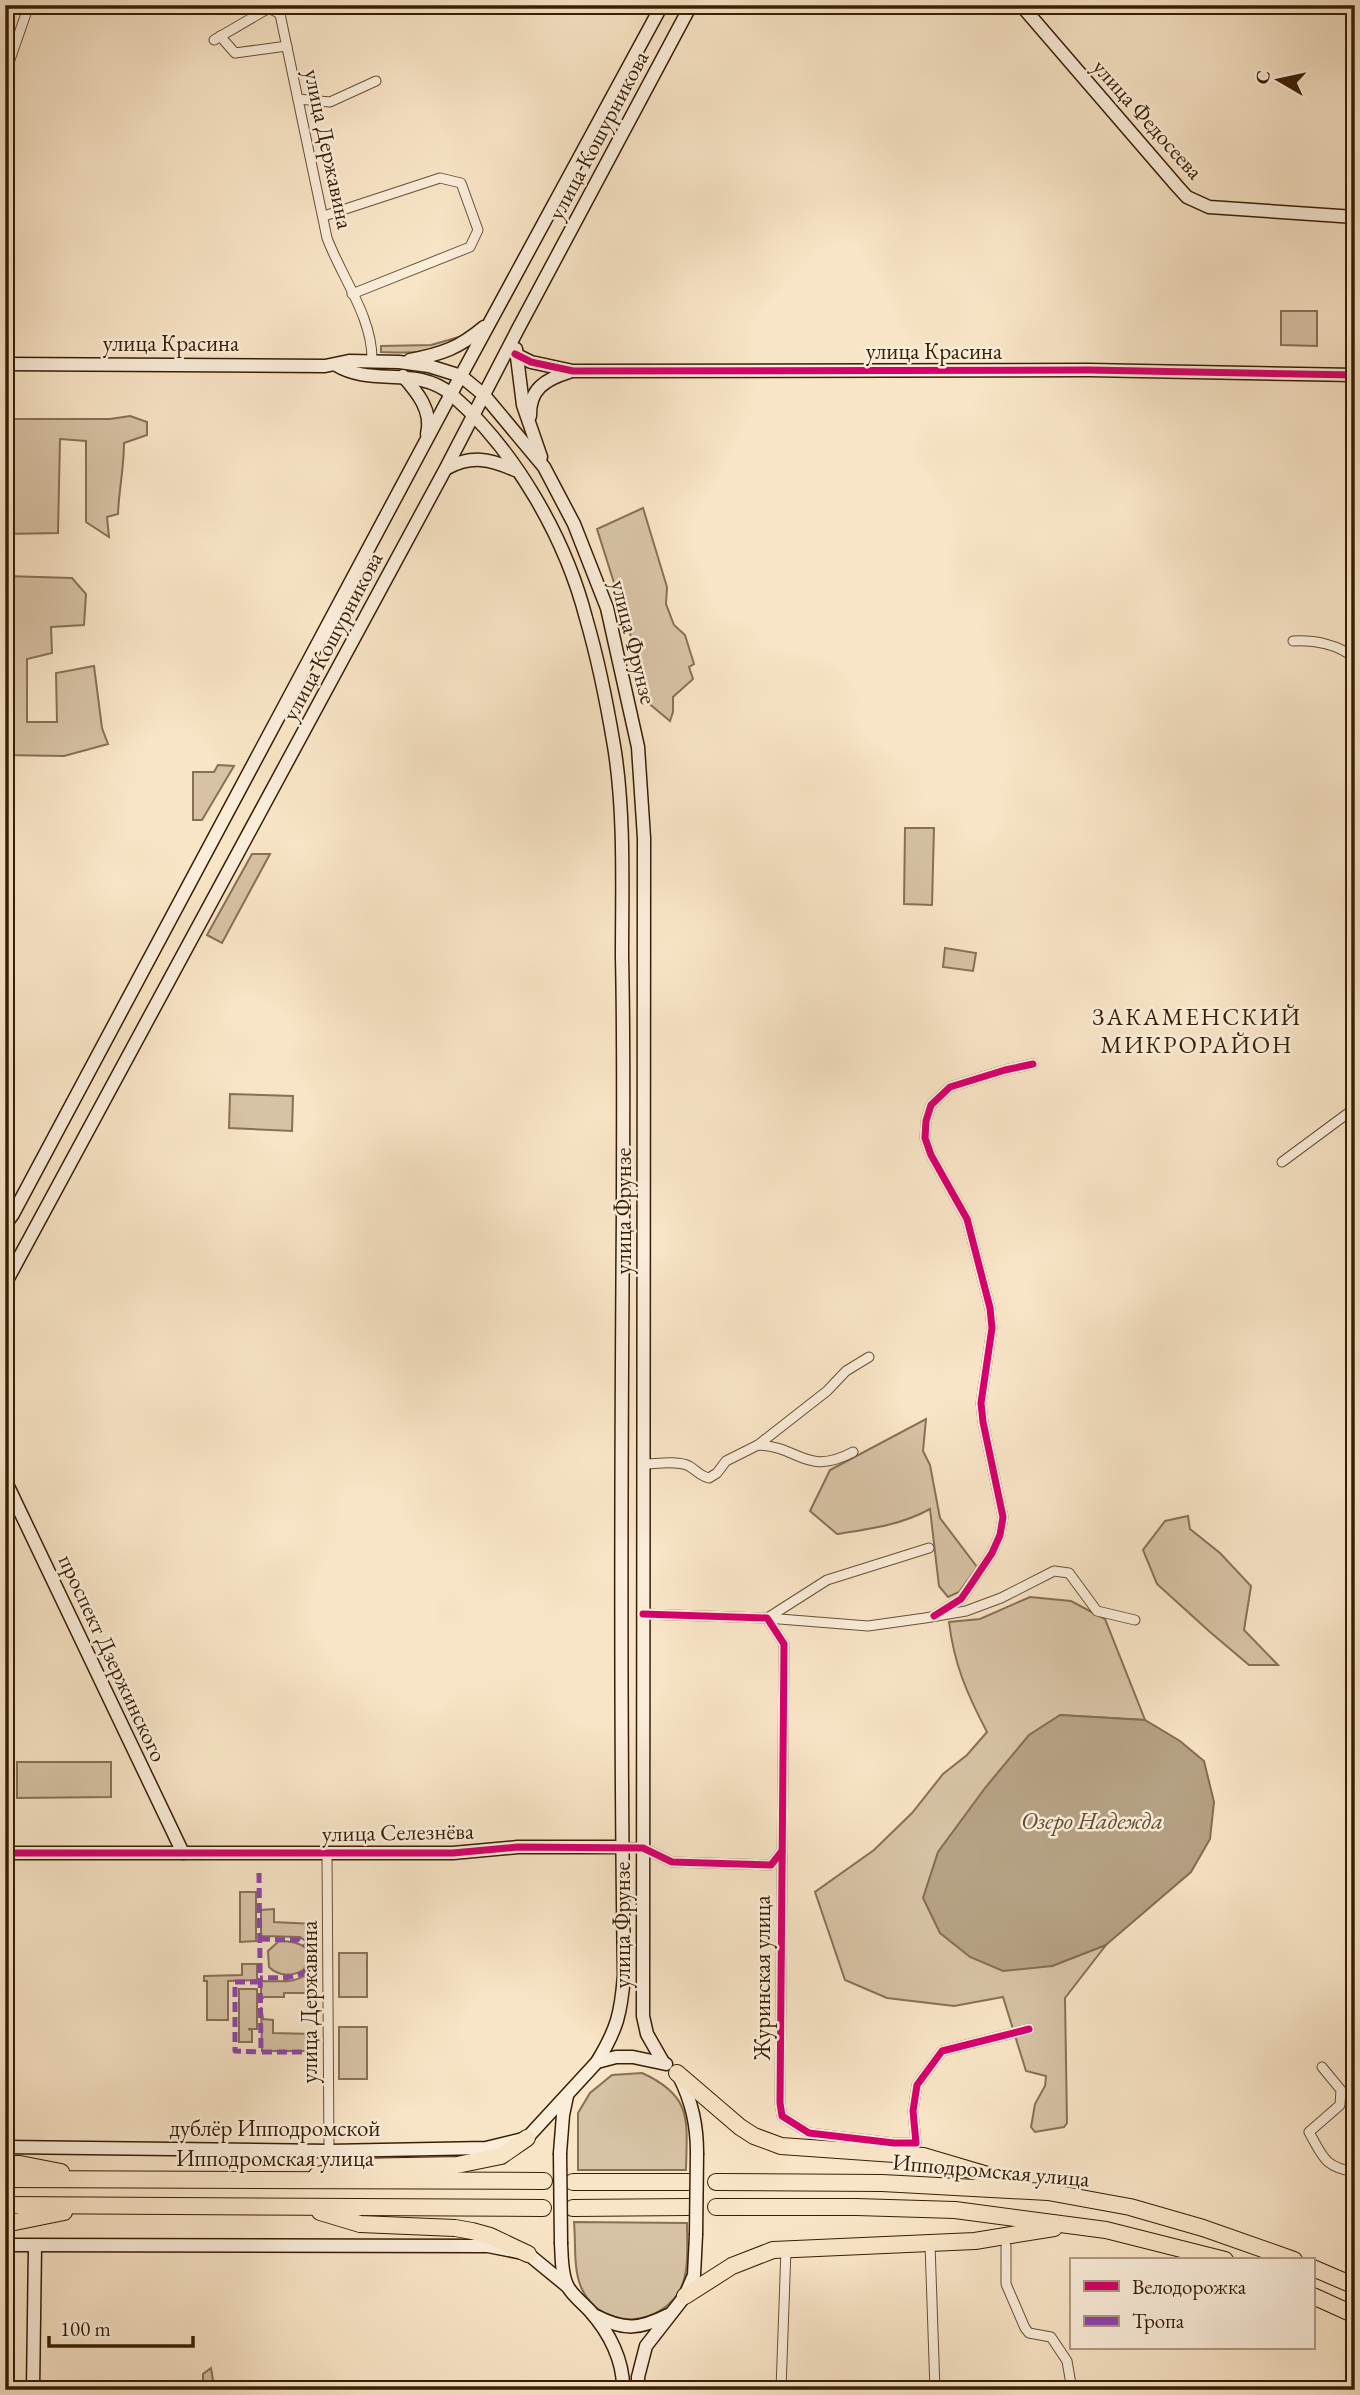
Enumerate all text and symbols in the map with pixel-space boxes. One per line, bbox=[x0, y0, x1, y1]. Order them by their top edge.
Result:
street label: улица Кошурникова bbox=[541, 45, 656, 225]
north arrow bbox=[1244, 46, 1314, 116]
street label: улица Федосеева bbox=[1086, 52, 1211, 186]
street label: улица Державина bbox=[297, 66, 361, 233]
text: С bbox=[1249, 69, 1276, 86]
street label: улица Красина bbox=[103, 328, 240, 358]
street label: улица Красина bbox=[866, 336, 1003, 366]
street label: улица Кошурникова bbox=[275, 546, 390, 726]
street label: улица Фрунзе bbox=[604, 577, 664, 707]
district label: ЗАКАМЕНСКИЙ МИКРОРАЙОН bbox=[1092, 1001, 1302, 1060]
street label: улица Фрунзе bbox=[608, 1147, 638, 1275]
street label: проспект Дзержинского bbox=[52, 1549, 174, 1767]
water label: Озеро Надежда bbox=[1021, 1805, 1163, 1836]
street label: улица Селезнёва bbox=[322, 1816, 475, 1848]
street label: улица Фрунзе bbox=[607, 1861, 637, 1989]
street label: Журинская улица bbox=[747, 1895, 777, 2062]
street label: улица Державина bbox=[294, 1920, 324, 2083]
street label: дублёр Ипподромской bbox=[170, 2113, 380, 2143]
street label: Ипподромская улица bbox=[176, 2143, 375, 2173]
street label: Ипподромская улица bbox=[891, 2146, 1092, 2194]
legend bbox=[1070, 2258, 1314, 2350]
text: Велодорожка bbox=[1132, 2273, 1247, 2300]
scale bar bbox=[49, 2304, 192, 2348]
text: Тропа bbox=[1132, 2307, 1185, 2334]
text: 100 m bbox=[60, 2315, 111, 2342]

